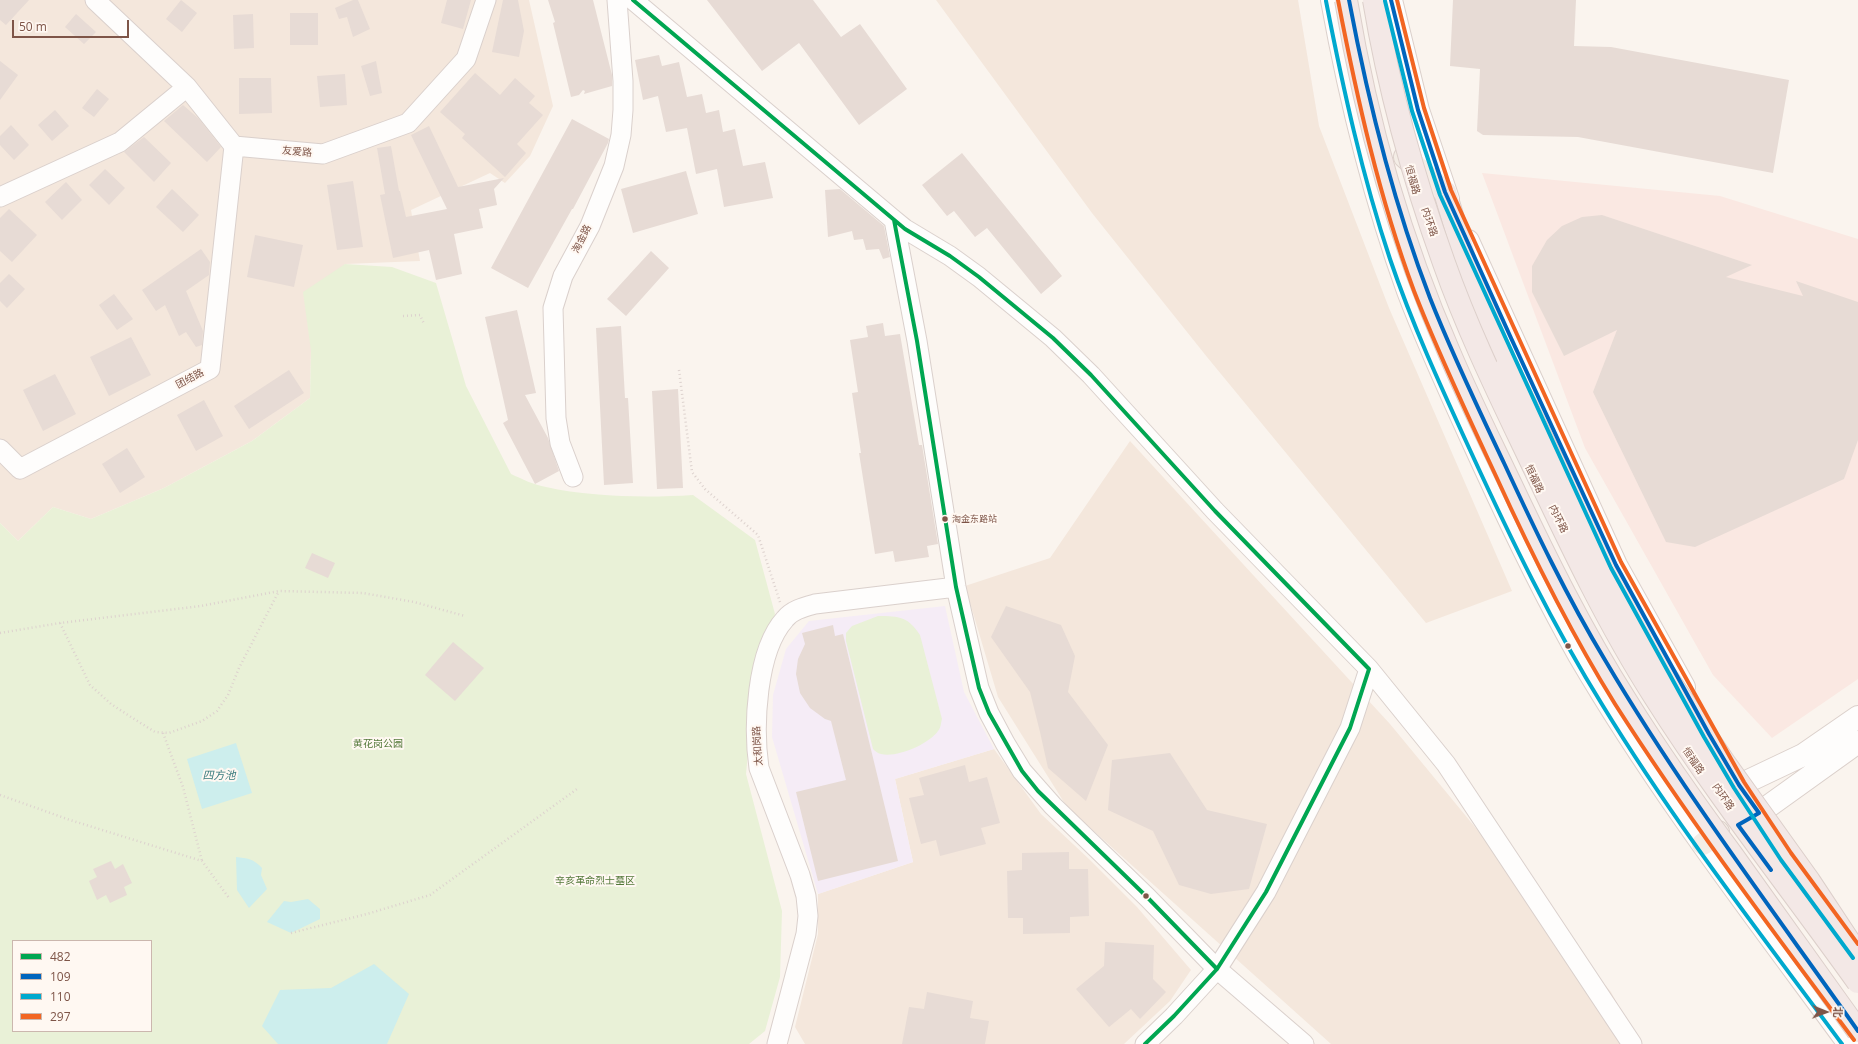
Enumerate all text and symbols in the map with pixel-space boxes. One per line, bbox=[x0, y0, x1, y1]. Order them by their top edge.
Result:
scale bar bbox=[14, 12, 131, 38]
text: 50 m bbox=[19, 18, 47, 35]
street label: 友爱路 bbox=[282, 145, 312, 159]
street label: 恒福路 bbox=[1402, 164, 1422, 196]
street label: 内环路 bbox=[1418, 206, 1440, 238]
street label: 淘金路 bbox=[570, 223, 594, 255]
street label: 团结路 bbox=[174, 367, 206, 391]
street label: 恒福路 bbox=[1522, 463, 1546, 495]
street label: 内环路 bbox=[1546, 503, 1570, 535]
marker: 淘金东路站 bbox=[940, 514, 950, 524]
place label: 淘金东路站 bbox=[952, 514, 997, 524]
unlabelled marker bbox=[1563, 641, 1573, 651]
street label: 太和岗路 bbox=[751, 726, 765, 766]
park label: 黄花岗公园 bbox=[353, 738, 403, 750]
street label: 恒福路 bbox=[1680, 745, 1706, 777]
water label: 四方池 bbox=[203, 769, 235, 783]
street label: 内环路 bbox=[1710, 781, 1736, 813]
park label: 辛亥革命烈士墓区 bbox=[555, 875, 635, 887]
unlabelled marker bbox=[1141, 891, 1151, 901]
legend bbox=[12, 940, 152, 1032]
text: 482 bbox=[50, 948, 71, 965]
text: 109 bbox=[50, 968, 71, 985]
text: 110 bbox=[50, 988, 71, 1005]
north arrow bbox=[1806, 992, 1846, 1032]
text: 北 bbox=[1831, 1007, 1846, 1018]
text: 297 bbox=[50, 1008, 71, 1025]

